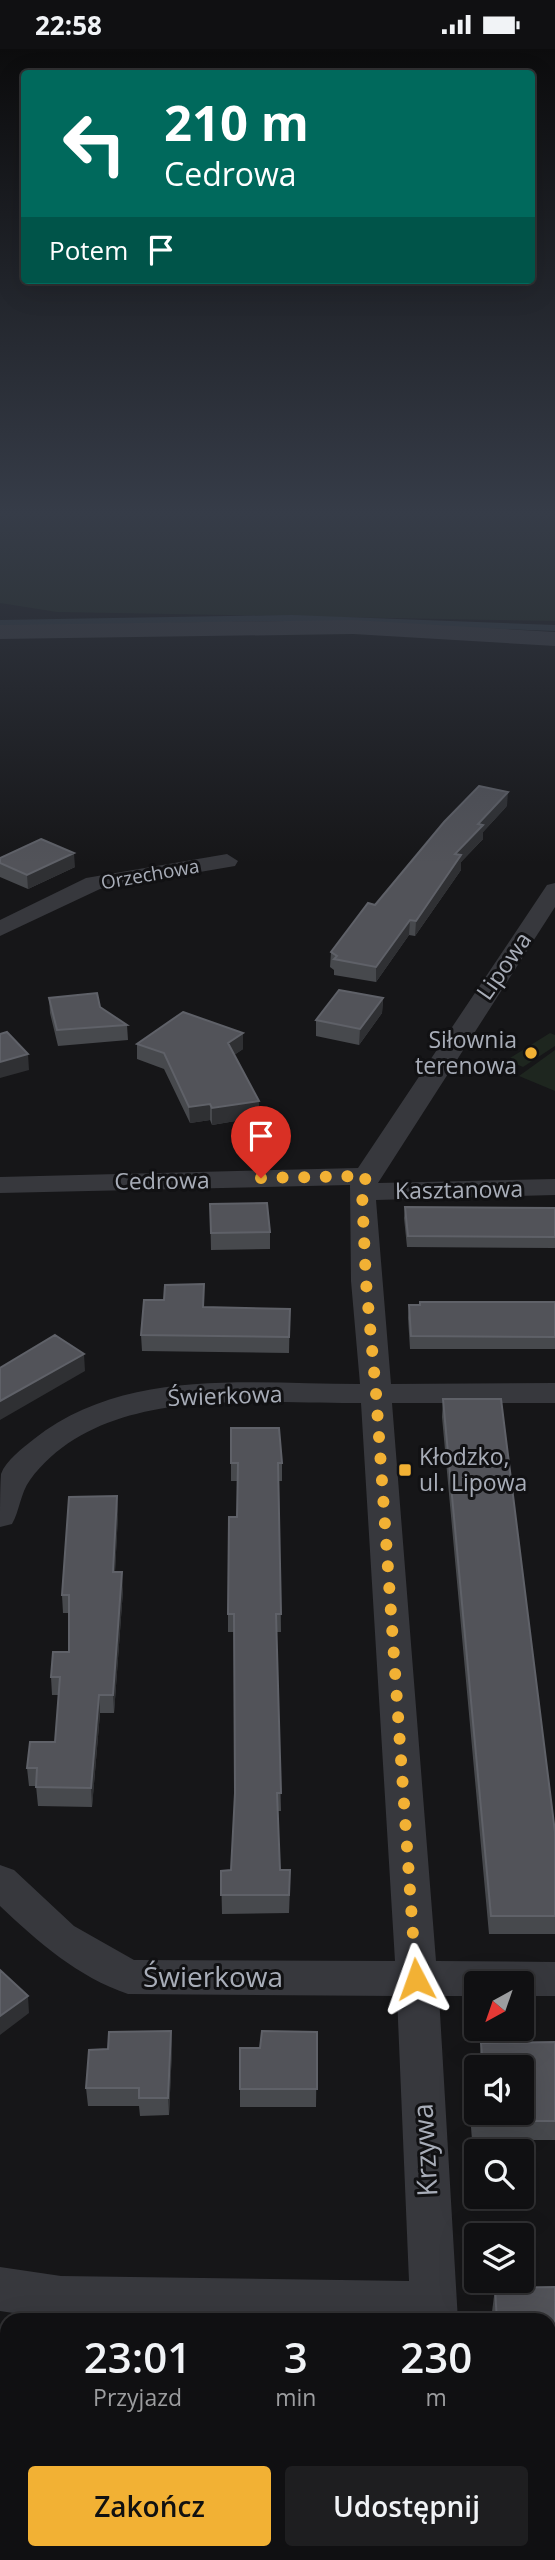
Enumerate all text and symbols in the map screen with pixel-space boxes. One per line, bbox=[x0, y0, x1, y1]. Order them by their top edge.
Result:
text: 22:58 bbox=[35, 7, 102, 43]
text: 210 m bbox=[164, 89, 309, 155]
icon: left bbox=[49, 98, 140, 189]
text: Cedrowa bbox=[164, 152, 297, 195]
icon: arrive bbox=[142, 231, 180, 269]
text: Potem bbox=[49, 232, 128, 268]
street label: Orzechowa bbox=[99, 853, 201, 895]
street label: Lipowa bbox=[468, 925, 538, 1006]
place label: Siłownia terenowa bbox=[415, 1023, 517, 1081]
marker: Siłownia terenowa bbox=[523, 1045, 539, 1061]
pin bbox=[231, 1106, 291, 1178]
icon: arrive bbox=[242, 1117, 280, 1155]
street label: Cedrowa bbox=[114, 1163, 210, 1197]
street label: Kasztanowa bbox=[395, 1172, 523, 1206]
street label: Świerkowa bbox=[167, 1377, 283, 1413]
place label: Kłodzko, ul. Lipowa bbox=[419, 1440, 527, 1498]
marker: Kłodzko, ul. Lipowa bbox=[397, 1462, 413, 1478]
position arrow bbox=[379, 1942, 453, 2016]
street label: Świerkowa bbox=[143, 1957, 283, 1995]
north arrow bbox=[464, 1971, 534, 2041]
map controls bbox=[464, 1971, 534, 2293]
button: sound bbox=[464, 2055, 534, 2125]
street label: Krzywa bbox=[403, 2103, 445, 2197]
button: search bbox=[464, 2139, 534, 2209]
button: layers bbox=[464, 2223, 534, 2293]
text: 23:01 bbox=[84, 2328, 191, 2385]
text: 3 bbox=[284, 2328, 308, 2385]
text: 230 bbox=[400, 2328, 472, 2385]
text: Przyjazd bbox=[93, 2381, 182, 2413]
text: min bbox=[275, 2381, 316, 2413]
text: m bbox=[426, 2381, 447, 2413]
button: Zakończ bbox=[28, 2466, 271, 2546]
button: Udostępnij bbox=[285, 2466, 528, 2546]

